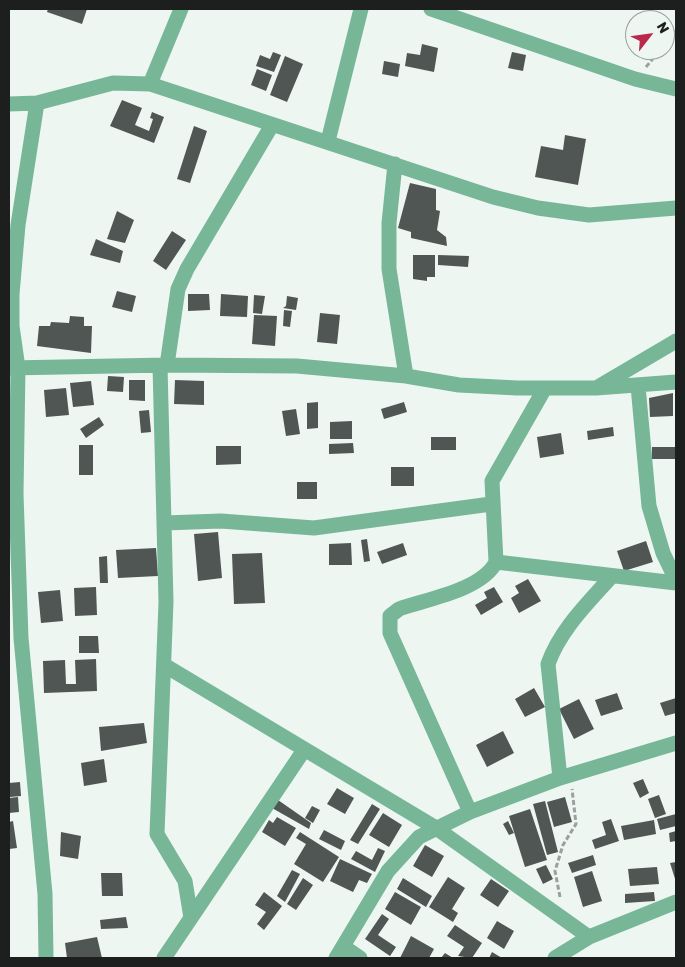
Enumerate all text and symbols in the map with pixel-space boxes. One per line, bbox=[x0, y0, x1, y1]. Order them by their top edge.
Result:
north arrow bbox=[625, 10, 675, 60]
text: N bbox=[653, 19, 672, 36]

